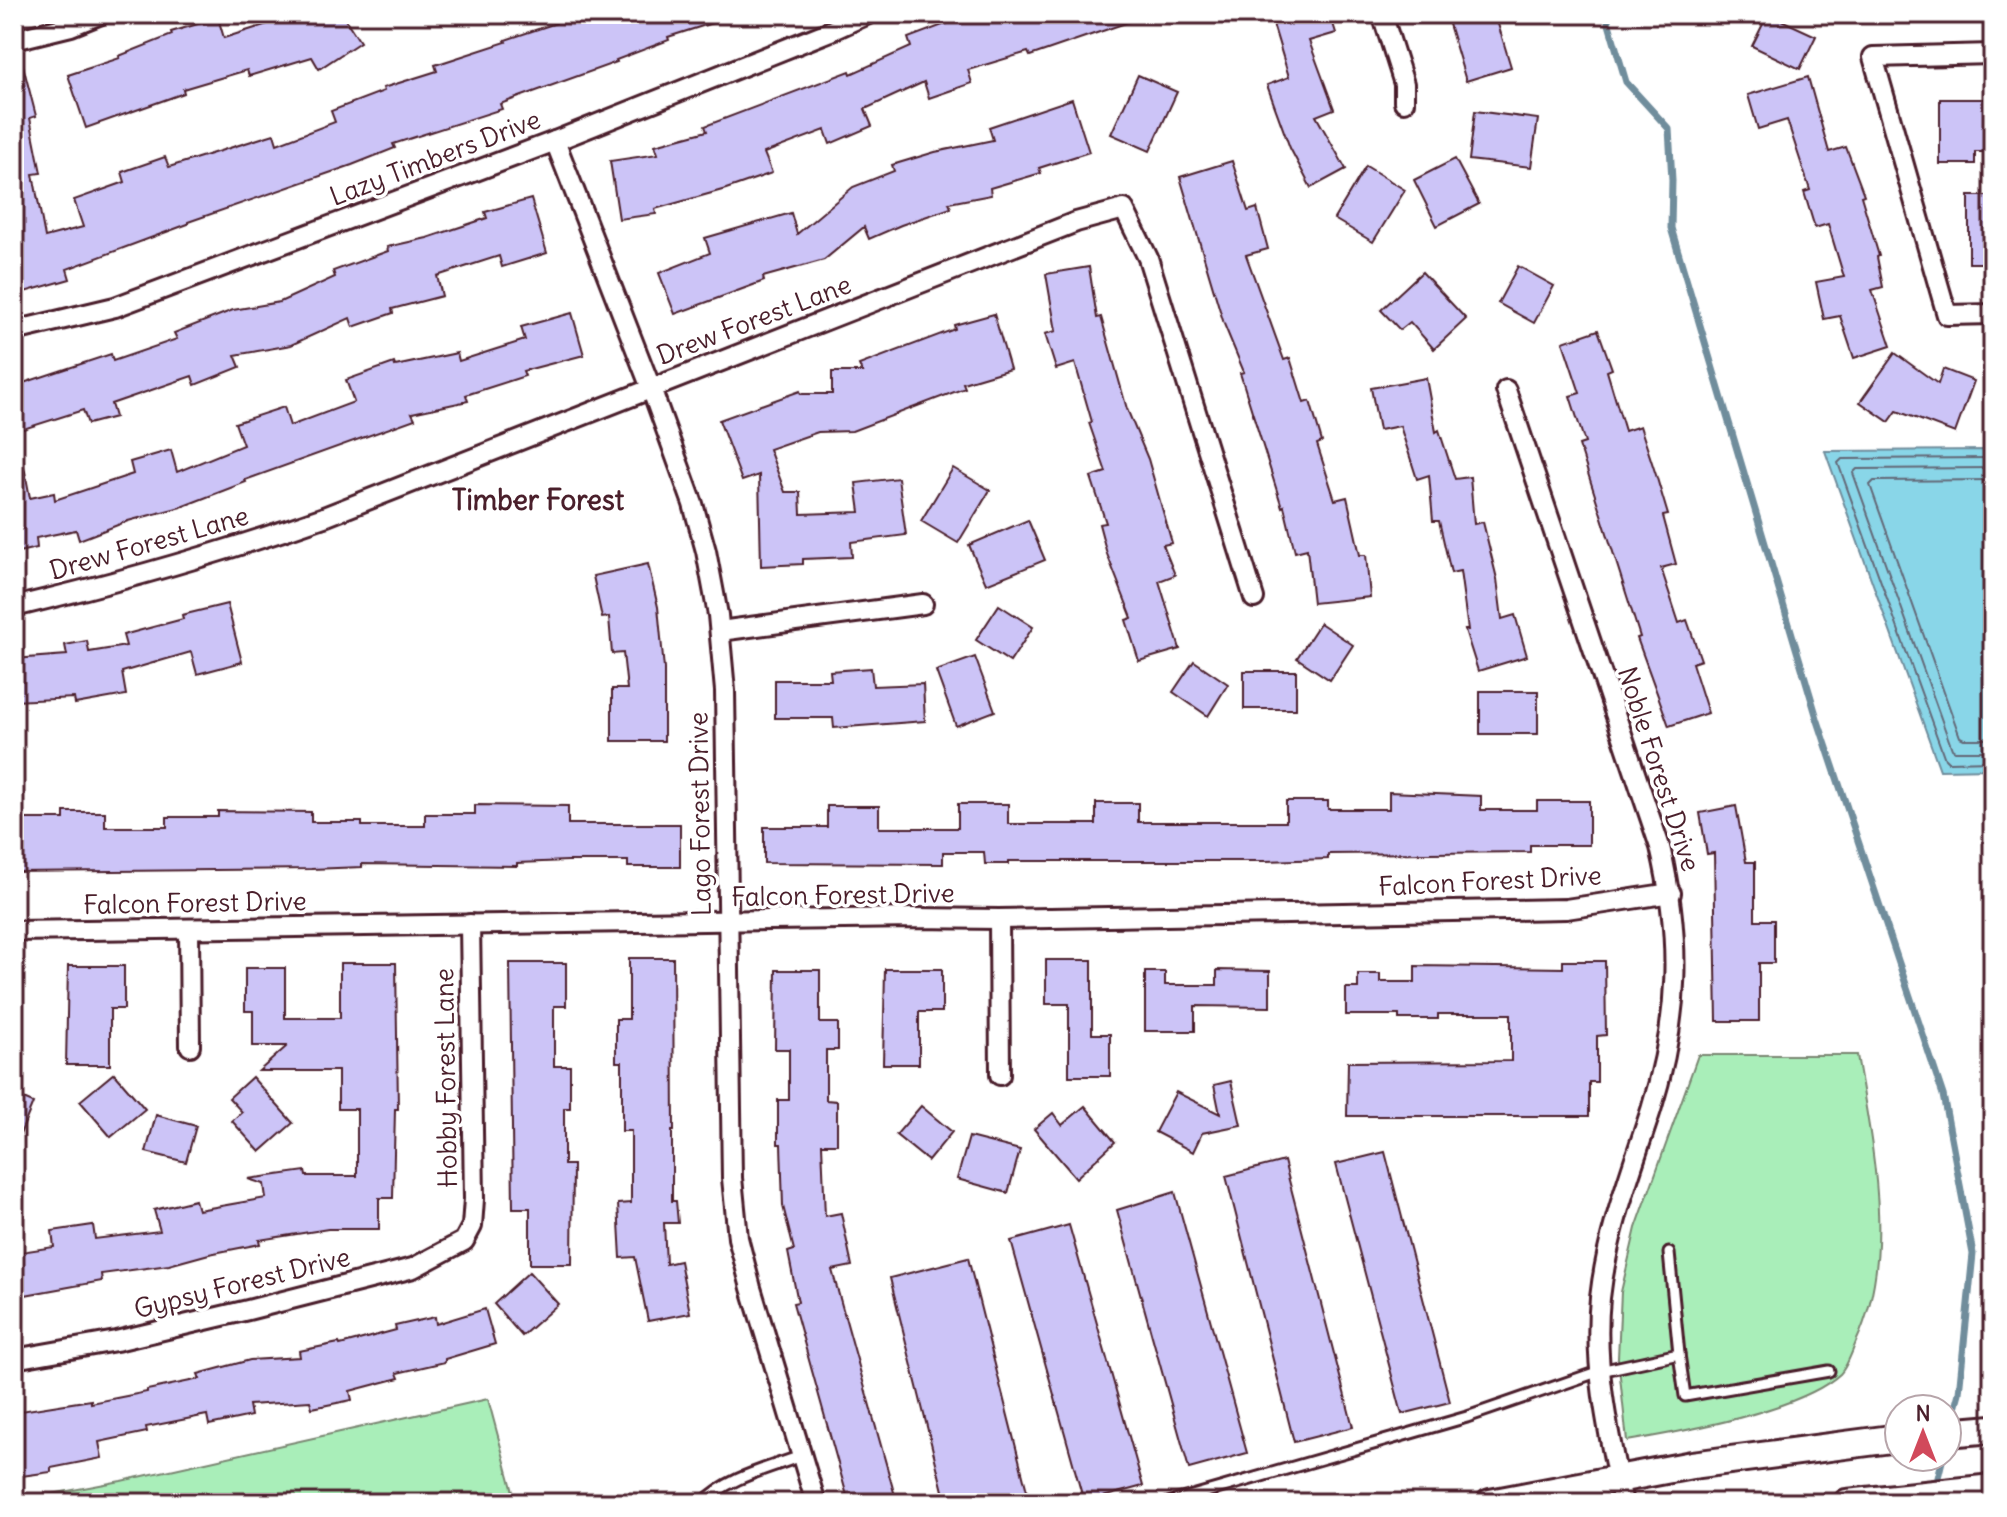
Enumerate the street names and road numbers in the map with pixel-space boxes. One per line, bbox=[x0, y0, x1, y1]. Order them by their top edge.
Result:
street label: Lazy Timbers Drive bbox=[325, 102, 545, 213]
street label: Drew Forest Lane bbox=[652, 267, 856, 372]
street label: Drew Forest Lane bbox=[45, 498, 252, 587]
street label: Noble Forest Drive bbox=[1611, 662, 1708, 875]
street label: Lago Forest Drive bbox=[681, 712, 718, 916]
street label: Falcon Forest Drive bbox=[1378, 858, 1602, 903]
street label: Falcon Forest Drive bbox=[731, 876, 955, 913]
street label: Falcon Forest Drive bbox=[83, 884, 307, 921]
street label: Hobby Forest Lane bbox=[427, 968, 464, 1188]
street label: Gypsy Forest Drive bbox=[130, 1240, 353, 1325]

